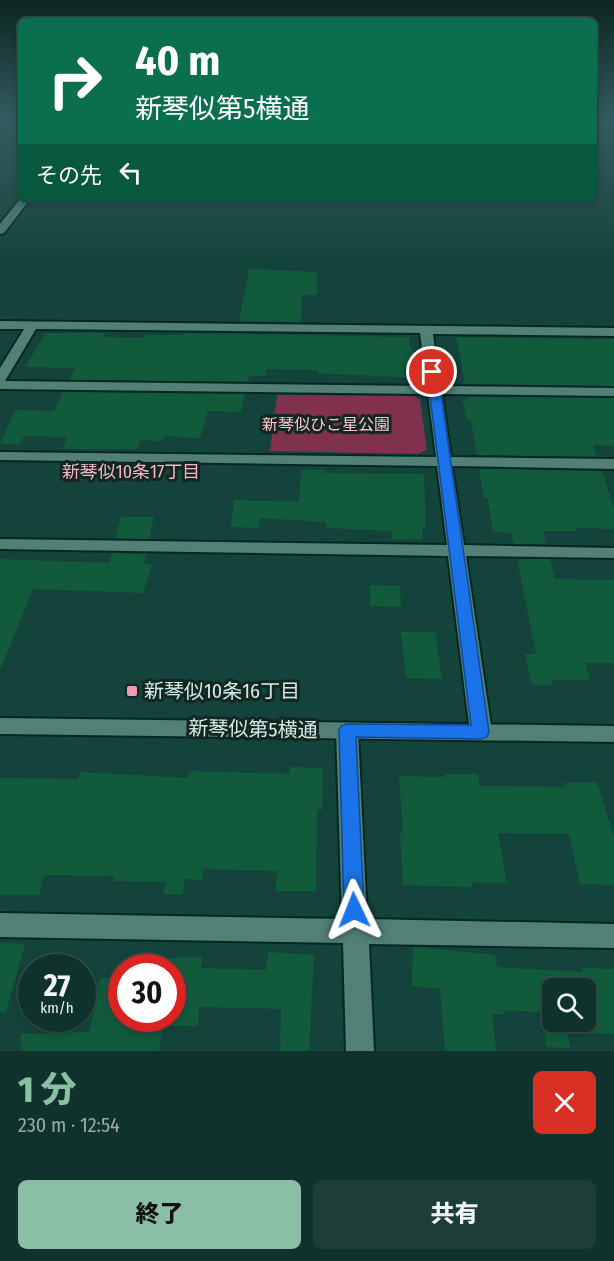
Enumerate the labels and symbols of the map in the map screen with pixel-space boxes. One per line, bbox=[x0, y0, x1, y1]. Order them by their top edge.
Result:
pin bbox=[406, 346, 457, 397]
park label: 新琴似ひこ星公園 bbox=[262, 415, 390, 434]
district label: 新琴似10条17丁目 bbox=[62, 461, 200, 483]
place label: 新琴似10条16丁目 bbox=[144, 679, 300, 703]
marker: 新琴似10条16丁目 bbox=[125, 684, 139, 698]
street label: 新琴似第5横通 bbox=[188, 716, 318, 742]
position arrow bbox=[322, 878, 386, 942]
speed limit sign: 30 bbox=[108, 954, 186, 1032]

